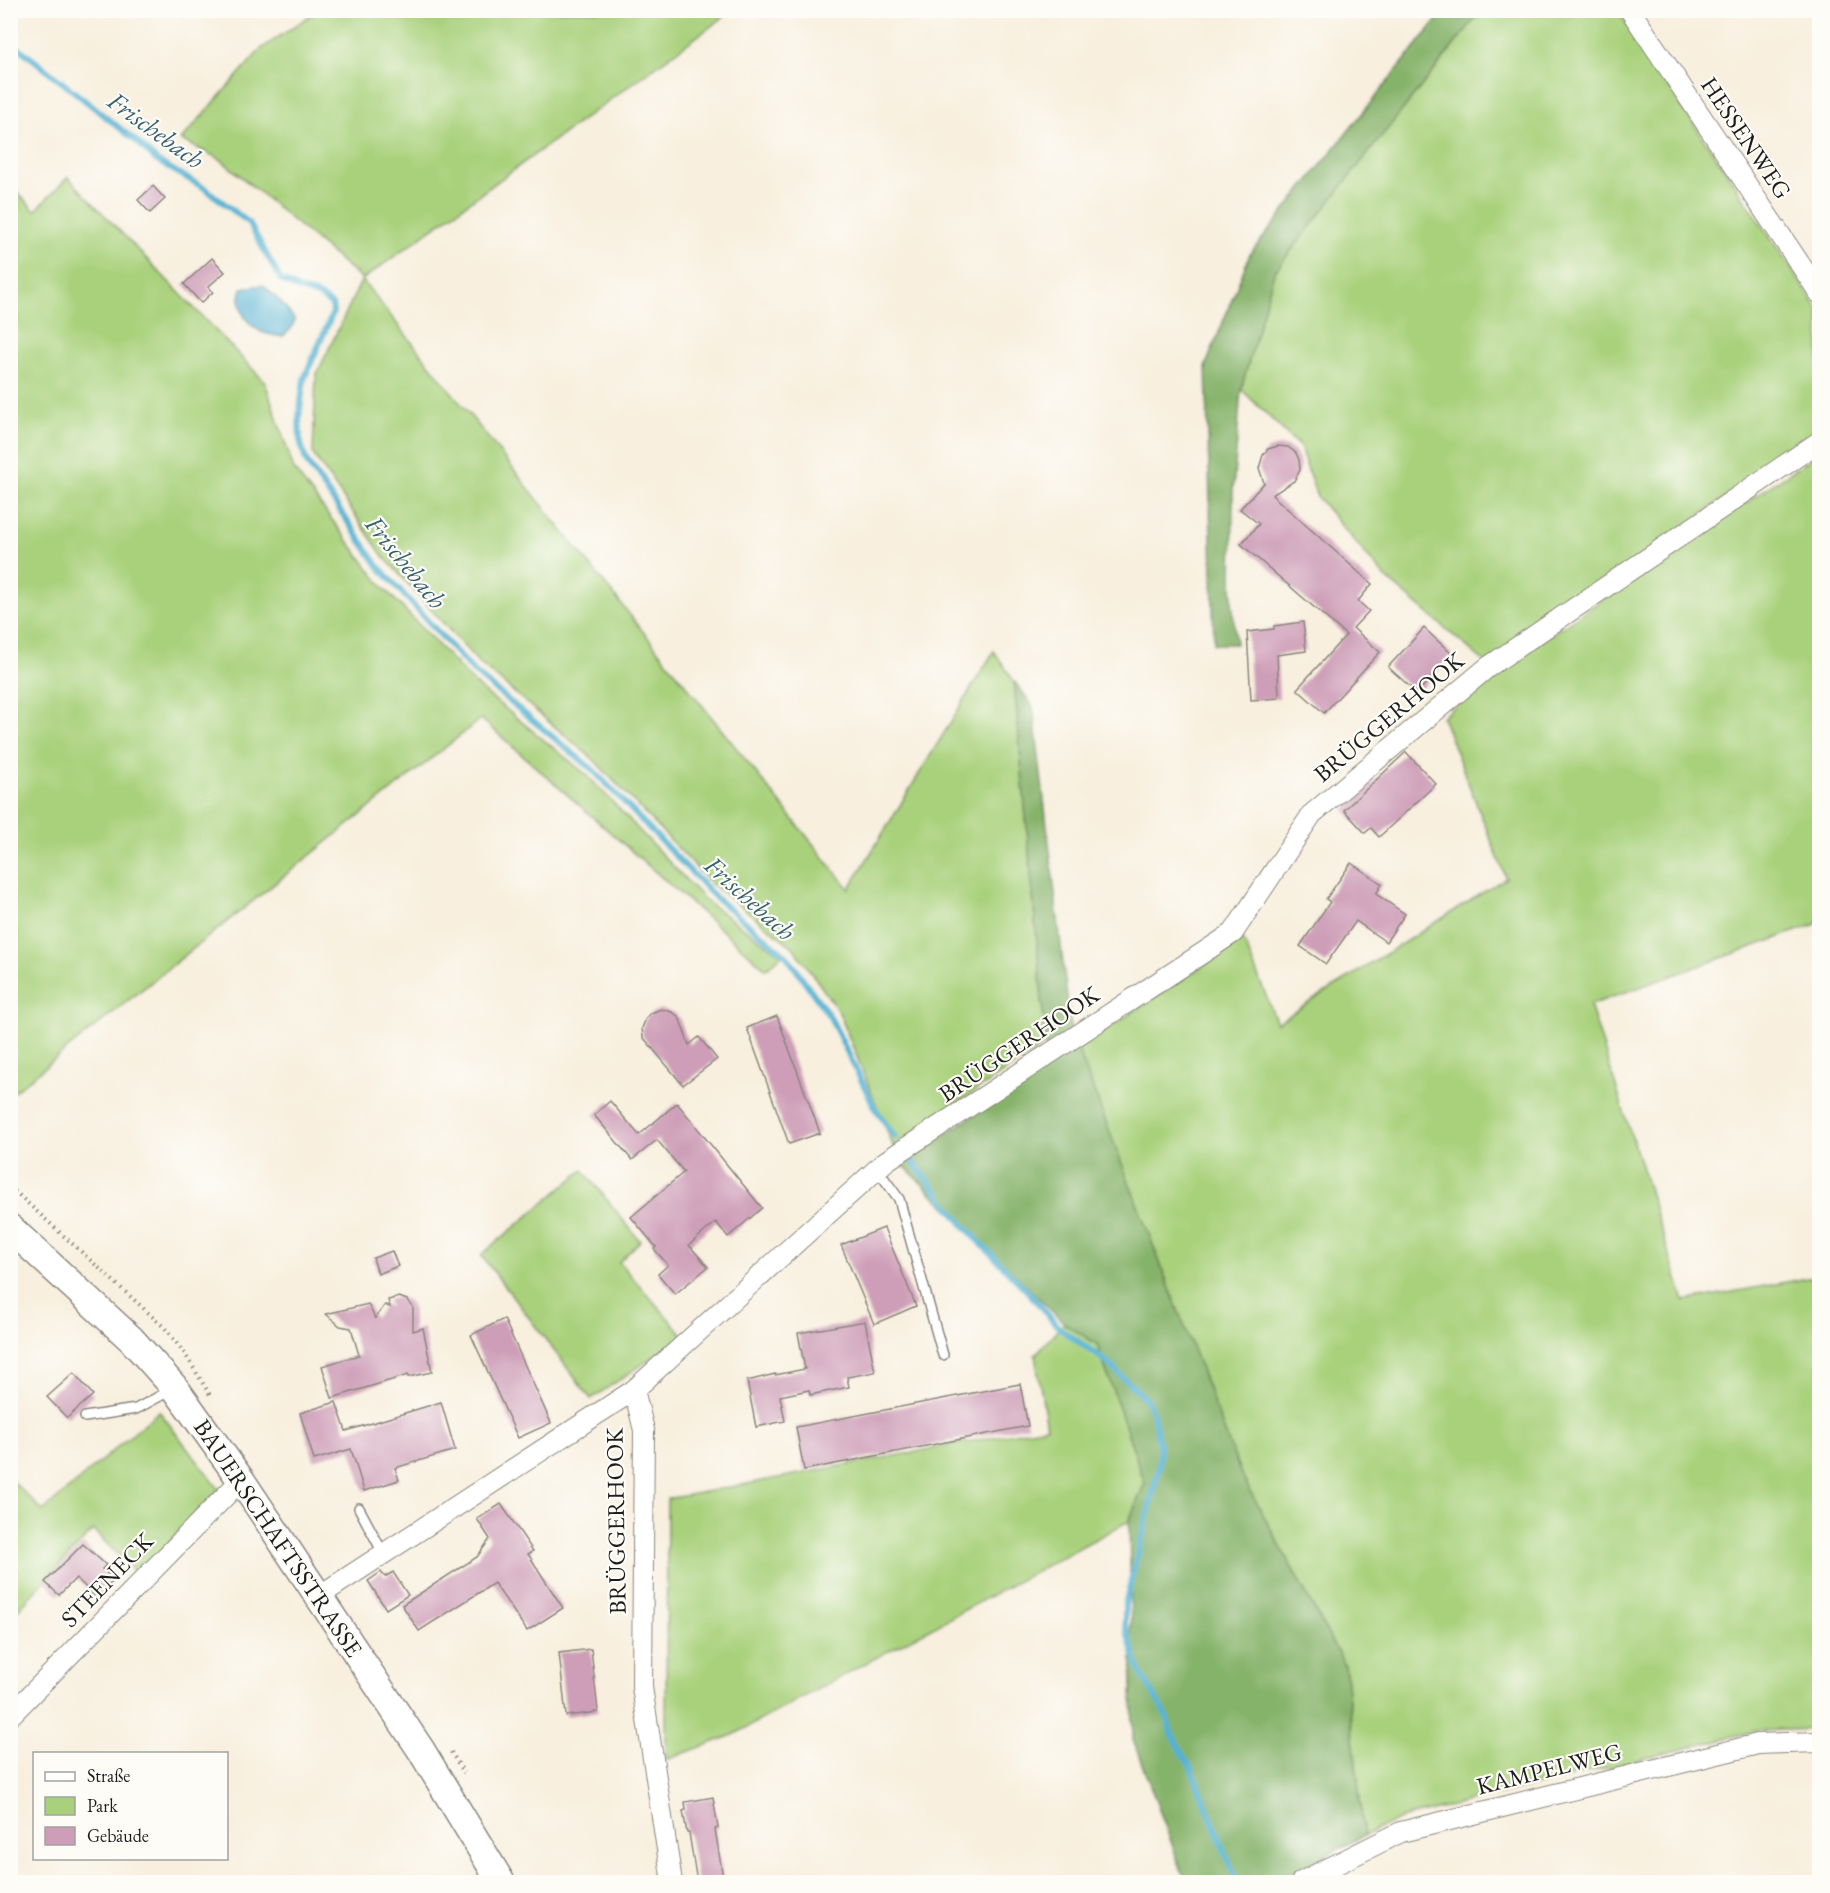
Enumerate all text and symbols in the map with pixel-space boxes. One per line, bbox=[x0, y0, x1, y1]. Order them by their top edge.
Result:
street label: HESSENWEG bbox=[1694, 71, 1799, 205]
water label: Frischebach bbox=[100, 83, 211, 177]
water label: Frischebach bbox=[357, 507, 454, 616]
street label: BRÜGGERHOOK bbox=[1307, 644, 1471, 789]
water label: Frischebach bbox=[697, 847, 803, 948]
street label: BRÜGGERHOOK bbox=[933, 978, 1105, 1109]
street label: BAUERSCHAFTSSTRASSE bbox=[187, 1413, 370, 1663]
street label: BRÜGGERHOOK bbox=[598, 1427, 633, 1615]
street label: STEENECK bbox=[54, 1525, 160, 1634]
street label: KAMPELWEG bbox=[1473, 1736, 1625, 1802]
legend bbox=[33, 1752, 228, 1860]
text: Straße bbox=[87, 1764, 130, 1787]
text: Park bbox=[87, 1794, 118, 1817]
text: Gebäude bbox=[87, 1824, 149, 1847]

